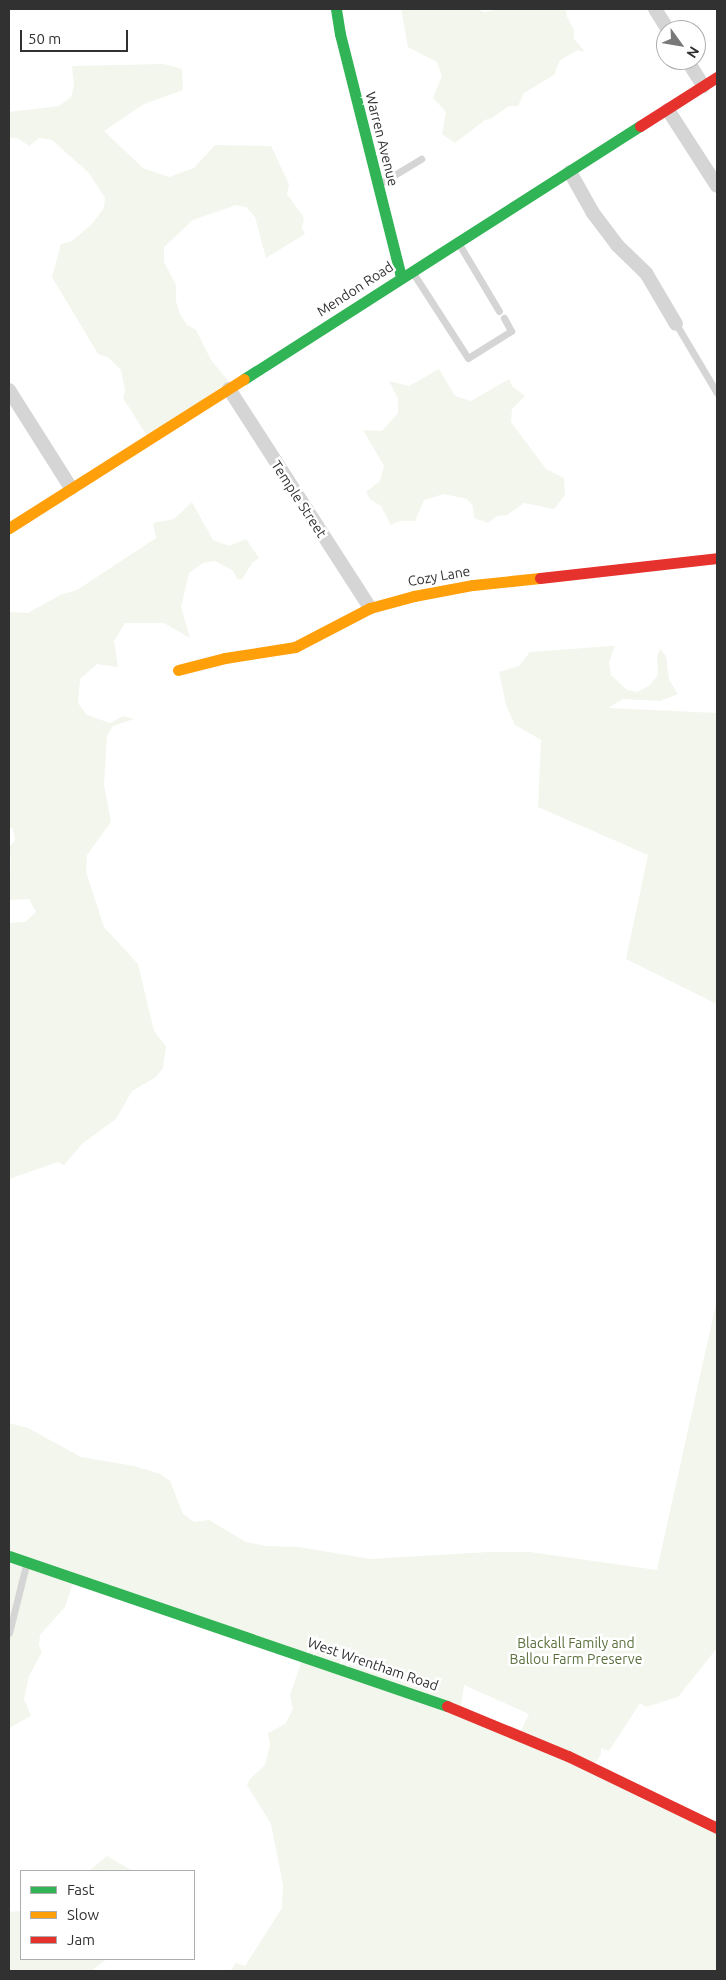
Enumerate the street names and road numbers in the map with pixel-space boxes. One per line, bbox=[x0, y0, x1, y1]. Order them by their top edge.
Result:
street label: Warren Avenue bbox=[362, 90, 402, 188]
street label: Mendon Road bbox=[314, 258, 396, 320]
street label: Temple Street bbox=[268, 457, 330, 541]
street label: Cozy Lane bbox=[406, 562, 472, 590]
street label: West Wrentham Road bbox=[305, 1634, 441, 1694]

